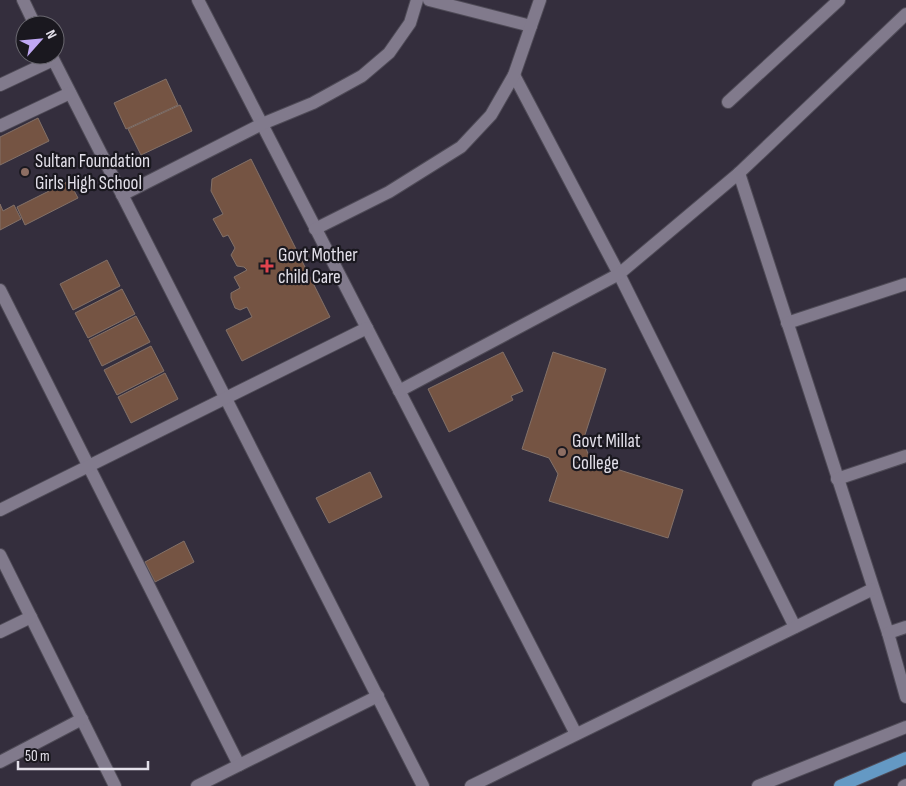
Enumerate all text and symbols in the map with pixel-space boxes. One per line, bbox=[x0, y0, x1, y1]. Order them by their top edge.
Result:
north arrow bbox=[15, 15, 65, 65]
text: N bbox=[42, 27, 60, 42]
place label: Sultan Foundation Girls High School bbox=[35, 150, 150, 195]
marker: Sultan Foundation Girls High School bbox=[19, 166, 31, 178]
place label: Govt Mother child Care bbox=[278, 244, 358, 289]
marker: Govt Mother child Care bbox=[260, 259, 274, 273]
place label: Govt Millat College bbox=[572, 430, 641, 475]
marker: Govt Millat College bbox=[556, 446, 568, 458]
scale bar bbox=[18, 738, 148, 770]
text: 50 m bbox=[25, 747, 50, 766]

